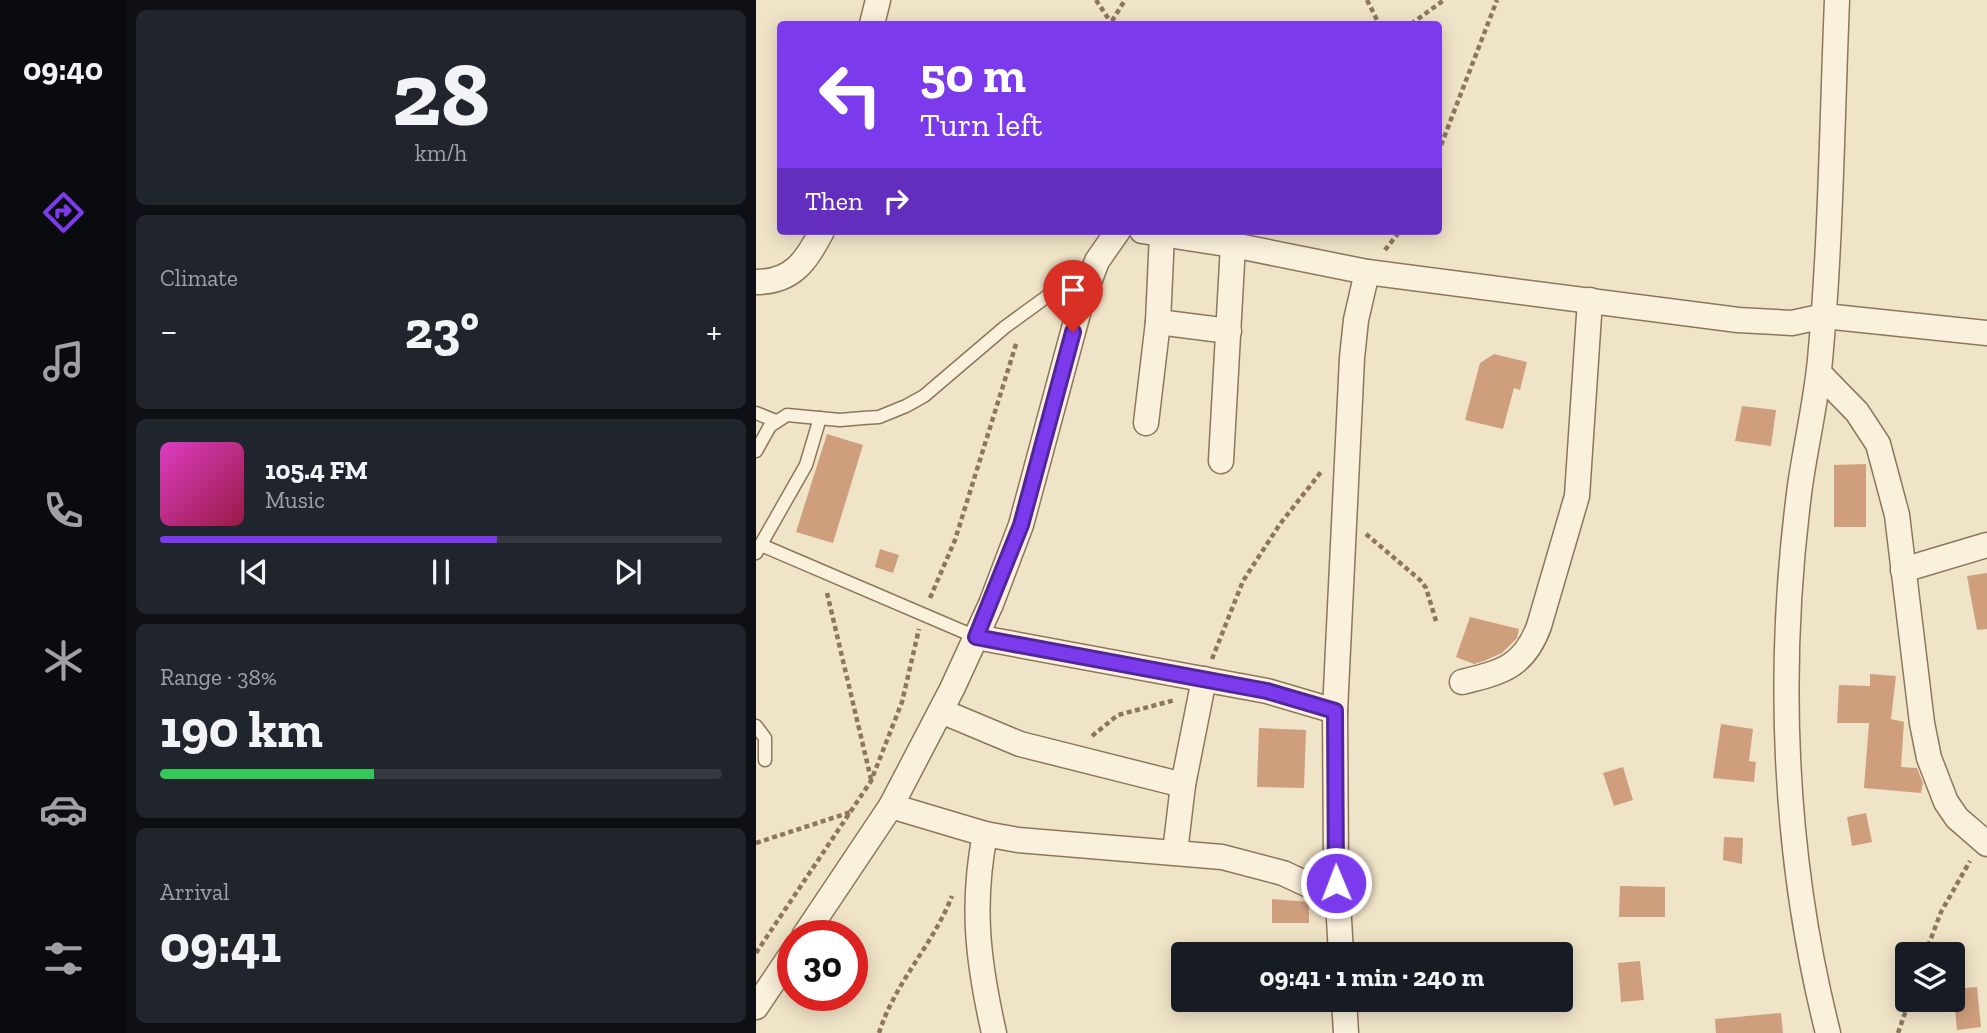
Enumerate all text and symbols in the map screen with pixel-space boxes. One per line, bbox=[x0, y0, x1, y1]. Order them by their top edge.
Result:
text: 28 bbox=[392, 39, 490, 148]
text: 50 m bbox=[920, 46, 1026, 105]
icon: left bbox=[805, 49, 896, 140]
text: 09:40 bbox=[23, 50, 103, 88]
text: Turn left bbox=[920, 106, 1042, 144]
text: km/h bbox=[415, 139, 467, 167]
icon: right bbox=[877, 182, 915, 220]
text: Then bbox=[805, 185, 863, 217]
icon: directions bbox=[39, 188, 88, 237]
pin bbox=[1043, 260, 1103, 332]
text: Climate bbox=[160, 264, 238, 292]
icon: arrive bbox=[1054, 271, 1092, 309]
text: 23° bbox=[405, 299, 479, 361]
text: − bbox=[160, 308, 178, 354]
text: + bbox=[706, 308, 722, 354]
icon: music bbox=[39, 337, 88, 386]
text: 105.4 FM bbox=[265, 454, 368, 486]
icon: phone bbox=[39, 486, 88, 535]
text: Music bbox=[265, 486, 325, 514]
icon: previous bbox=[235, 553, 273, 591]
icon: pause bbox=[422, 553, 460, 591]
icon: next bbox=[609, 553, 647, 591]
icon: climate bbox=[39, 636, 88, 685]
text: Range · 38% bbox=[160, 663, 277, 691]
text: 190 km bbox=[160, 698, 323, 760]
icon: car bbox=[39, 785, 88, 834]
position arrow bbox=[1299, 846, 1373, 920]
text: Arrival bbox=[160, 878, 229, 906]
text: 09:41 bbox=[160, 913, 281, 975]
speed limit sign: 30 bbox=[777, 920, 868, 1011]
icon: filters bbox=[39, 934, 88, 983]
map controls bbox=[1895, 942, 1965, 1012]
button: layers bbox=[1895, 942, 1965, 1012]
text: 09:41 · 1 min · 240 m bbox=[1260, 961, 1484, 993]

